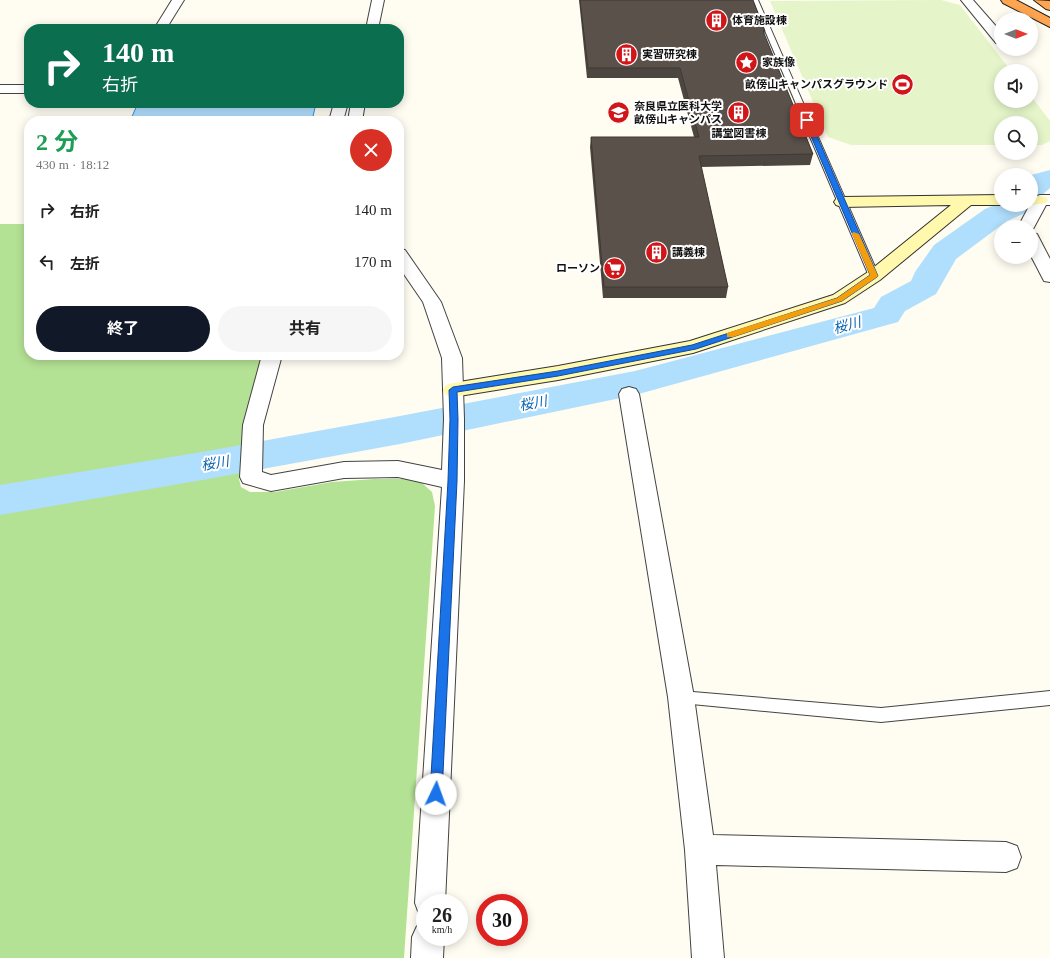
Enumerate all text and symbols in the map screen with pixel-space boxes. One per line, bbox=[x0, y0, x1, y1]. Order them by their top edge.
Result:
building icon: 体育施設棟 bbox=[703, 7, 729, 33]
north arrow bbox=[994, 12, 1038, 56]
map controls bbox=[994, 12, 1038, 264]
place label: 体育施設棟 bbox=[732, 14, 787, 26]
text: 140 m bbox=[102, 37, 174, 68]
icon: right bbox=[36, 40, 88, 92]
building icon: 実習研究棟 bbox=[613, 41, 639, 67]
place label: 実習研究棟 bbox=[642, 48, 697, 60]
place icon: 家族像 bbox=[734, 49, 760, 75]
place label: 家族像 bbox=[762, 56, 795, 68]
button: sound bbox=[994, 64, 1038, 108]
sports icon: 畝傍山キャンパスグラウンド bbox=[890, 71, 916, 97]
text: 右折 bbox=[102, 75, 138, 95]
place label: 畝傍山キャンパスグラウンド bbox=[745, 78, 888, 90]
school or university icon: 奈良県立医科大学 畝傍山キャンパス bbox=[605, 99, 631, 125]
place label: 奈良県立医科大学 畝傍山キャンパス bbox=[634, 100, 722, 125]
building icon: 講堂図書棟 bbox=[726, 100, 752, 126]
pin bbox=[790, 103, 824, 137]
icon: arrive bbox=[796, 109, 818, 131]
button: search bbox=[994, 116, 1038, 160]
place label: 講堂図書棟 bbox=[712, 127, 767, 139]
text: 2 分 bbox=[36, 129, 78, 155]
button: close bbox=[350, 129, 392, 171]
text: 430 m · 18:12 bbox=[36, 157, 109, 172]
button: + bbox=[994, 168, 1038, 212]
icon: right bbox=[36, 199, 58, 221]
text: 140 m bbox=[354, 202, 392, 218]
text: 右折 bbox=[70, 204, 100, 220]
button: − bbox=[994, 220, 1038, 264]
building icon: 講義棟 bbox=[644, 239, 670, 265]
place label: 講義棟 bbox=[672, 246, 705, 258]
icon: left bbox=[36, 251, 58, 273]
text: 170 m bbox=[354, 254, 392, 270]
supermarket icon: ローソン bbox=[602, 255, 628, 281]
text: 左折 bbox=[70, 256, 100, 272]
place label: ローソン bbox=[556, 262, 600, 274]
button: 終了 bbox=[36, 306, 210, 352]
button: 共有 bbox=[218, 306, 392, 352]
water label: 桜川 bbox=[832, 314, 865, 336]
water label: 桜川 bbox=[518, 393, 550, 414]
water label: 桜川 bbox=[200, 453, 232, 473]
position arrow bbox=[415, 773, 457, 815]
speed limit sign: 30 bbox=[476, 894, 528, 946]
text: 26 bbox=[432, 904, 452, 926]
text: km/h bbox=[432, 924, 452, 935]

